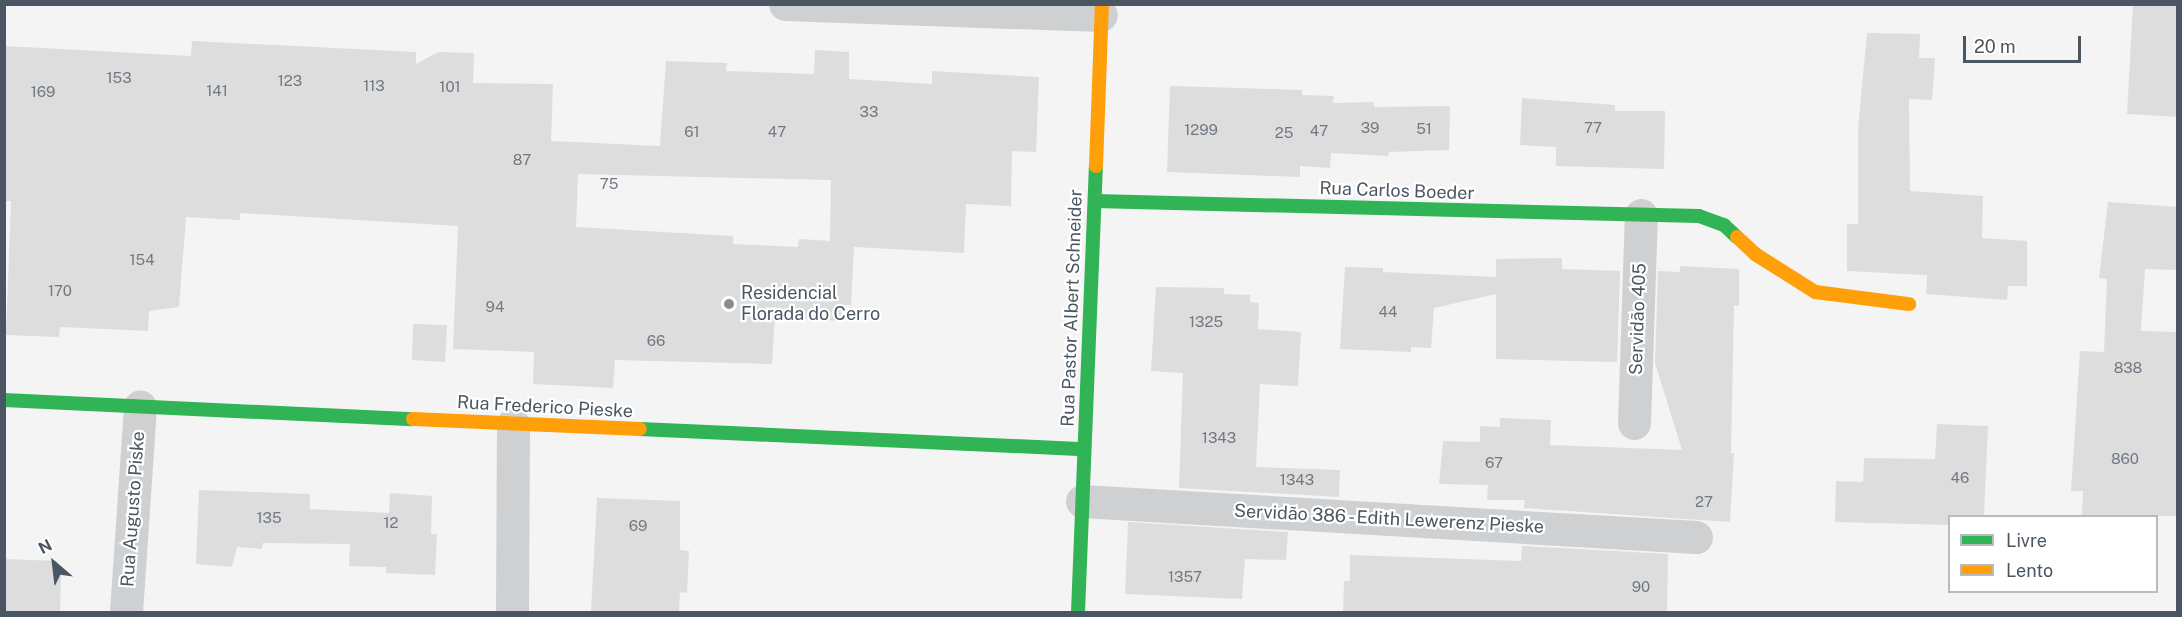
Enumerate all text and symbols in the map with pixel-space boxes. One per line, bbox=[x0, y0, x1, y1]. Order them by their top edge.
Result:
scale bar bbox=[1966, 24, 2084, 62]
text: 20 m bbox=[1974, 36, 2016, 57]
house number: 153 bbox=[106, 69, 132, 87]
house number: 123 bbox=[278, 72, 302, 90]
house number: 113 bbox=[363, 77, 385, 95]
house number: 101 bbox=[439, 78, 461, 96]
house number: 141 bbox=[206, 82, 228, 100]
house number: 169 bbox=[31, 83, 55, 101]
house number: 33 bbox=[860, 103, 878, 121]
house number: 39 bbox=[1361, 119, 1379, 137]
house number: 77 bbox=[1584, 119, 1602, 137]
house number: 51 bbox=[1416, 120, 1432, 138]
house number: 1299 bbox=[1184, 121, 1218, 139]
house number: 47 bbox=[1310, 122, 1328, 140]
house number: 61 bbox=[684, 123, 700, 141]
house number: 47 bbox=[768, 123, 786, 141]
house number: 25 bbox=[1275, 124, 1293, 142]
house number: 87 bbox=[513, 151, 531, 169]
house number: 75 bbox=[600, 175, 618, 193]
street label: Rua Carlos Boeder bbox=[1319, 177, 1475, 205]
street label: Rua Pastor Albert Schneider bbox=[1057, 189, 1087, 427]
house number: 154 bbox=[129, 251, 155, 269]
street label: Servidão 405 bbox=[1625, 263, 1651, 375]
house number: 170 bbox=[48, 282, 72, 300]
place label: Residencial Florada do Cerro bbox=[741, 283, 881, 326]
marker: Residencial Florada do Cerro bbox=[722, 297, 736, 311]
house number: 94 bbox=[486, 298, 504, 316]
house number: 44 bbox=[1379, 303, 1397, 321]
house number: 1325 bbox=[1189, 313, 1223, 331]
house number: 66 bbox=[647, 332, 665, 350]
house number: 838 bbox=[2114, 359, 2142, 377]
street label: Rua Frederico Pieske bbox=[456, 392, 634, 422]
house number: 1343 bbox=[1202, 429, 1236, 447]
street label: Rua Augusto Piske bbox=[117, 430, 149, 588]
house number: 860 bbox=[2111, 450, 2139, 468]
house number: 67 bbox=[1485, 454, 1503, 472]
house number: 46 bbox=[1951, 469, 1969, 487]
house number: 1343 bbox=[1280, 471, 1314, 489]
house number: 27 bbox=[1695, 493, 1713, 511]
street label: Servidão 386 - Edith Lewerenz Pieske bbox=[1231, 500, 1547, 538]
house number: 135 bbox=[256, 509, 282, 527]
house number: 12 bbox=[383, 514, 399, 532]
legend bbox=[1948, 515, 2158, 593]
house number: 69 bbox=[629, 517, 647, 535]
text: Livre bbox=[2006, 530, 2047, 551]
north arrow bbox=[24, 533, 84, 593]
text: N bbox=[35, 535, 55, 558]
text: Lento bbox=[2006, 560, 2053, 581]
house number: 1357 bbox=[1168, 568, 1202, 586]
house number: 90 bbox=[1632, 578, 1650, 596]

